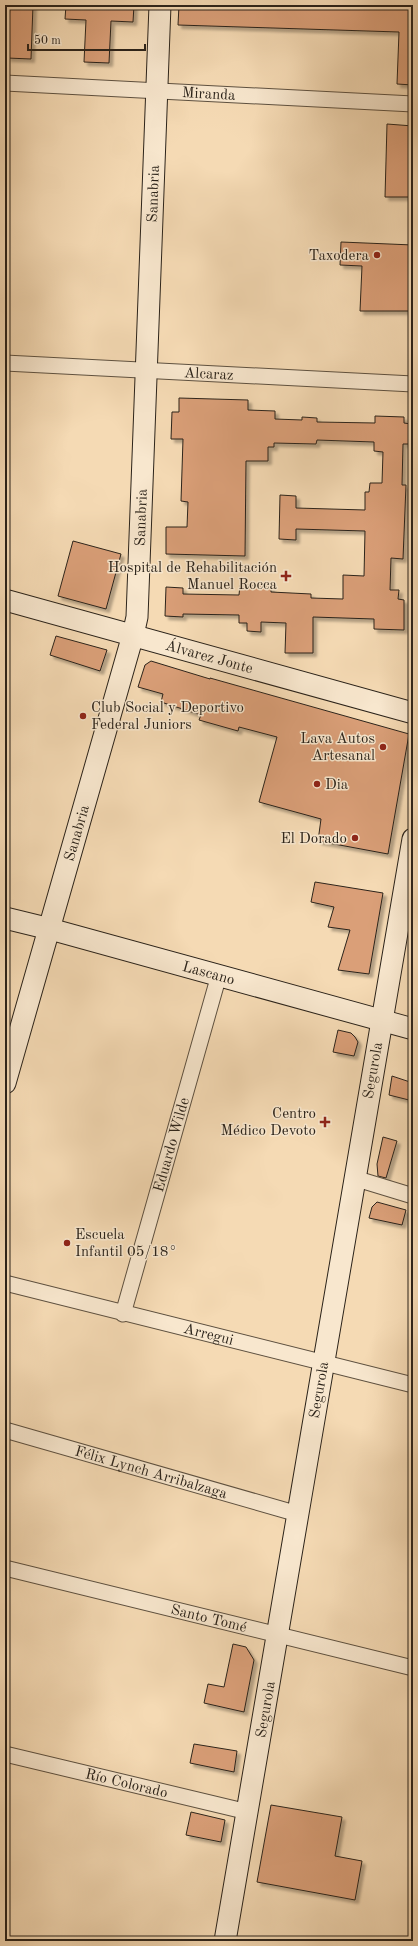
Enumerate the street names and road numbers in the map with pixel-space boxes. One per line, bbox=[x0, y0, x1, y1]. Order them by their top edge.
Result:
street label: Miranda bbox=[182, 86, 236, 104]
street label: Sanabria bbox=[146, 164, 163, 223]
street label: Alcaraz bbox=[183, 366, 234, 384]
street label: Sanabria bbox=[134, 488, 151, 547]
street label: Álvarez Jonte bbox=[163, 636, 254, 677]
street label: Sanabria bbox=[63, 803, 93, 863]
street label: Lascano bbox=[181, 960, 236, 989]
street label: Segurola bbox=[362, 1041, 386, 1100]
street label: Eduardo Wilde bbox=[152, 1096, 193, 1194]
street label: Arregui bbox=[182, 1322, 235, 1349]
street label: Segurola bbox=[308, 1360, 332, 1420]
street label: Félix Lynch Arribalzaga bbox=[73, 1444, 229, 1502]
street label: Santo Tomé bbox=[169, 1603, 248, 1636]
street label: Segurola bbox=[254, 1680, 279, 1739]
street label: Río Colorado bbox=[83, 1767, 169, 1802]

